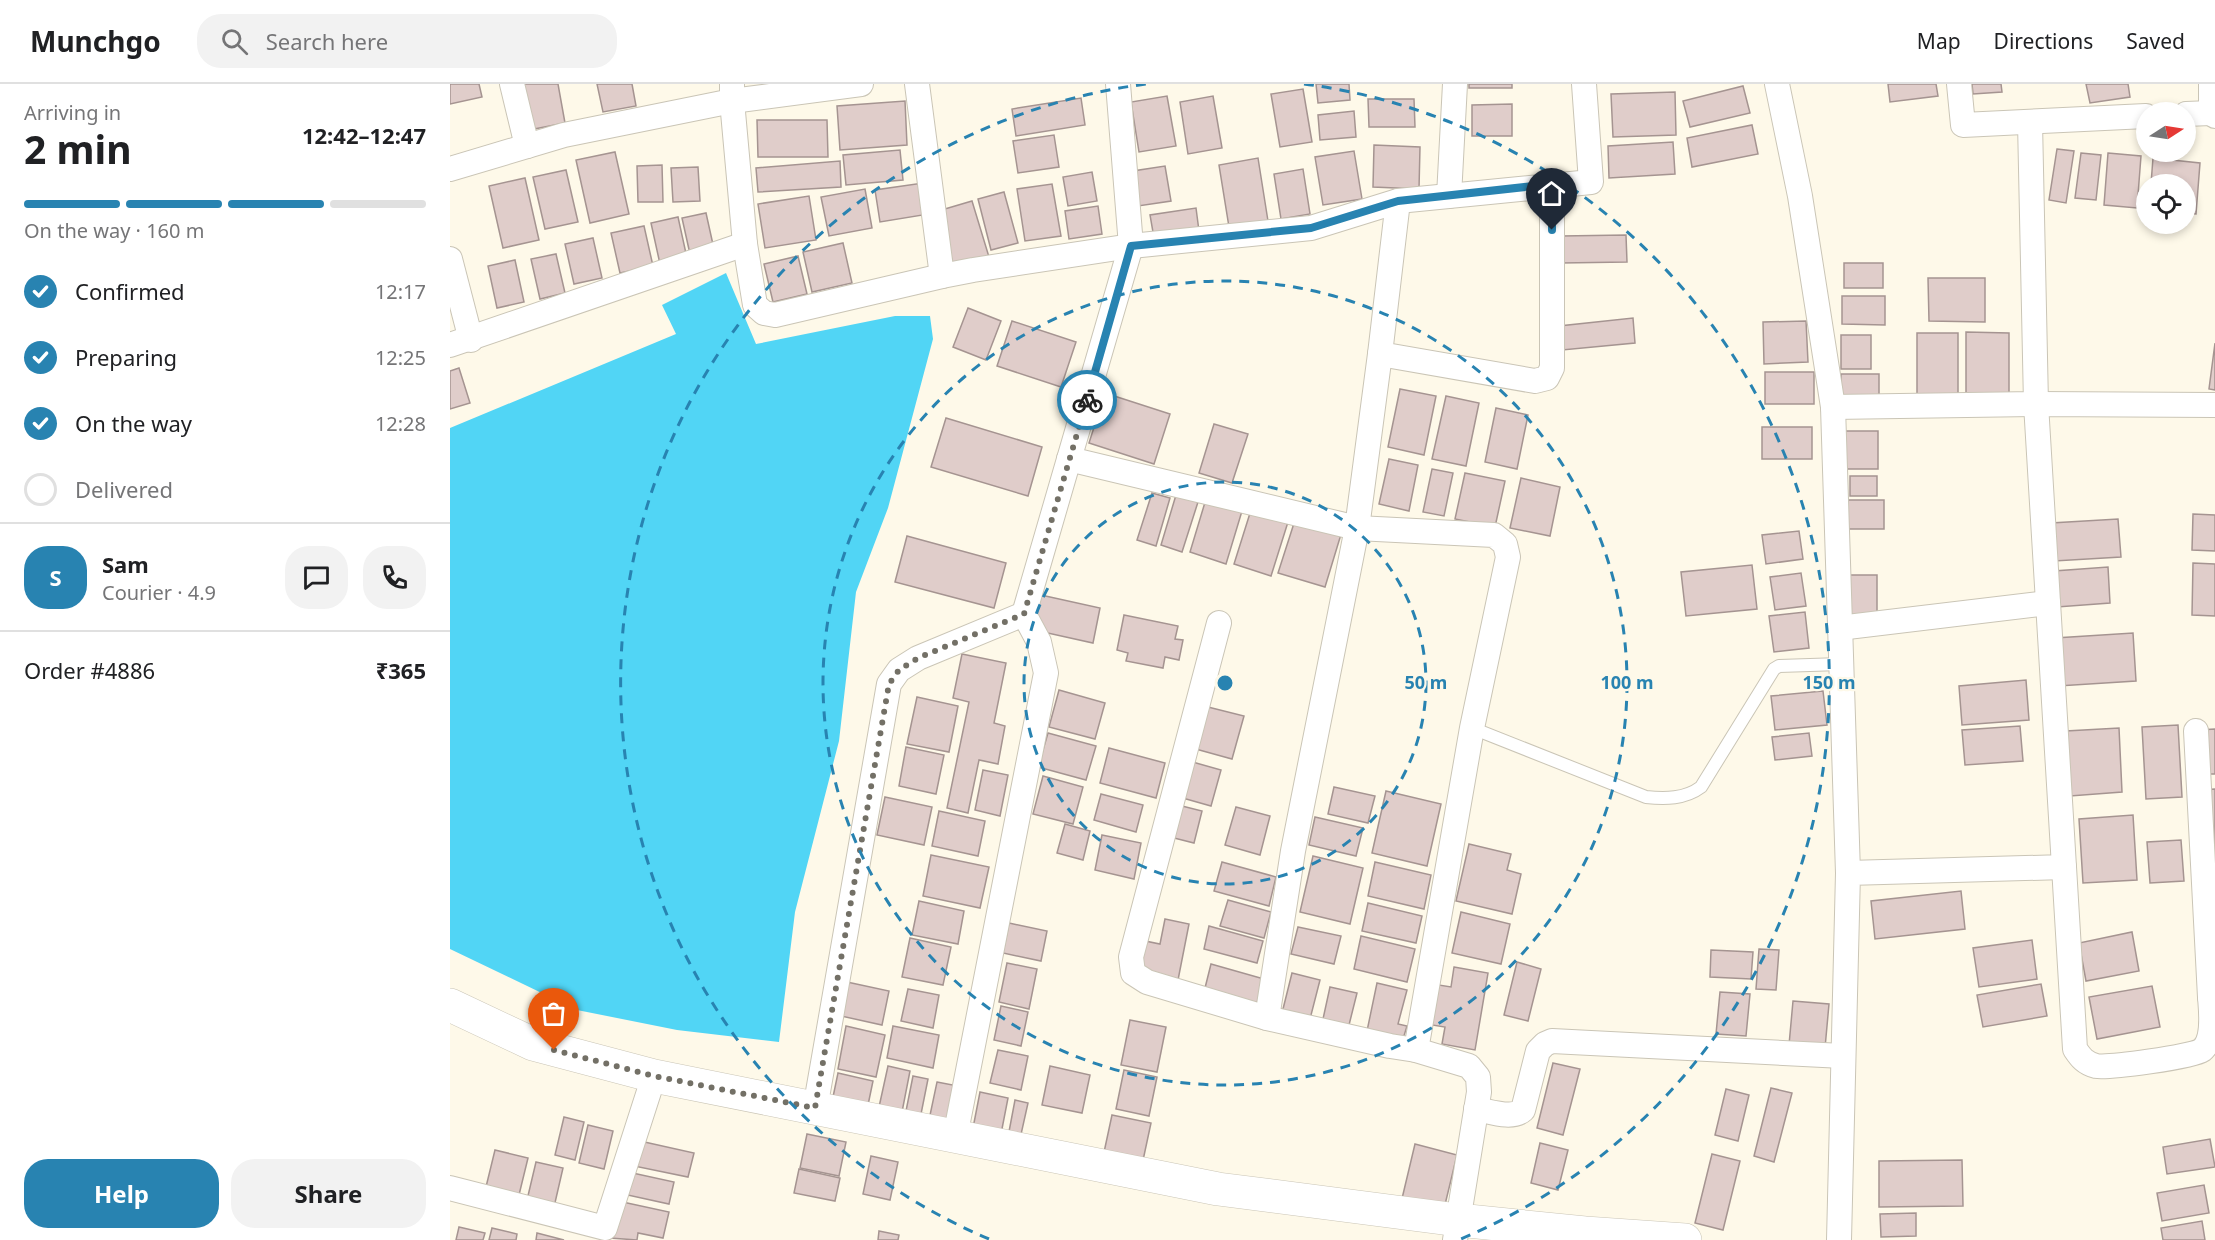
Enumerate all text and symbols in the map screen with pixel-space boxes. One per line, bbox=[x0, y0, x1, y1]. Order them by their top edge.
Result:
search box bbox=[197, 14, 617, 68]
text: Munchgo bbox=[30, 22, 161, 60]
icon: search bbox=[218, 25, 251, 58]
text: Search here bbox=[266, 26, 388, 56]
text: Map bbox=[1917, 27, 1961, 55]
text: Directions bbox=[1994, 27, 2093, 55]
text: Saved bbox=[2126, 27, 2185, 55]
text: Arriving in bbox=[24, 99, 121, 126]
north arrow bbox=[2136, 102, 2196, 162]
map controls bbox=[2136, 102, 2196, 234]
text: 12:42–12:47 bbox=[302, 120, 426, 150]
text: 2 min bbox=[24, 122, 131, 175]
pin bbox=[1526, 168, 1577, 230]
button: locate bbox=[2136, 174, 2196, 234]
icon: home bbox=[1535, 177, 1568, 210]
text: On the way · 160 m bbox=[24, 217, 204, 244]
icon: check bbox=[24, 275, 57, 308]
text: Confirmed bbox=[75, 276, 185, 306]
text: 12:17 bbox=[375, 278, 426, 305]
icon: check bbox=[24, 341, 57, 374]
text: Preparing bbox=[75, 342, 177, 372]
text: 12:25 bbox=[375, 344, 426, 371]
courier bbox=[1057, 370, 1117, 430]
icon: bike bbox=[1071, 384, 1104, 417]
icon: check bbox=[24, 407, 57, 440]
text: On the way bbox=[75, 408, 192, 438]
text: 12:28 bbox=[375, 410, 426, 437]
text: Delivered bbox=[75, 474, 173, 504]
button: chat bbox=[285, 546, 348, 609]
button: phone bbox=[363, 546, 426, 609]
text: Sam bbox=[102, 549, 149, 579]
text: S bbox=[49, 562, 62, 592]
text: Courier · 4.9 bbox=[102, 579, 216, 606]
text: Order #4886 bbox=[24, 655, 155, 685]
text: ₹365 bbox=[376, 655, 426, 685]
text: 50 m bbox=[1405, 670, 1447, 694]
text: 100 m bbox=[1600, 670, 1654, 694]
text: 150 m bbox=[1802, 670, 1856, 694]
centre of rings bbox=[1215, 673, 1235, 693]
pin bbox=[528, 988, 579, 1050]
icon: bag bbox=[537, 997, 570, 1030]
button: Help bbox=[24, 1159, 219, 1228]
button: Share bbox=[231, 1159, 426, 1228]

